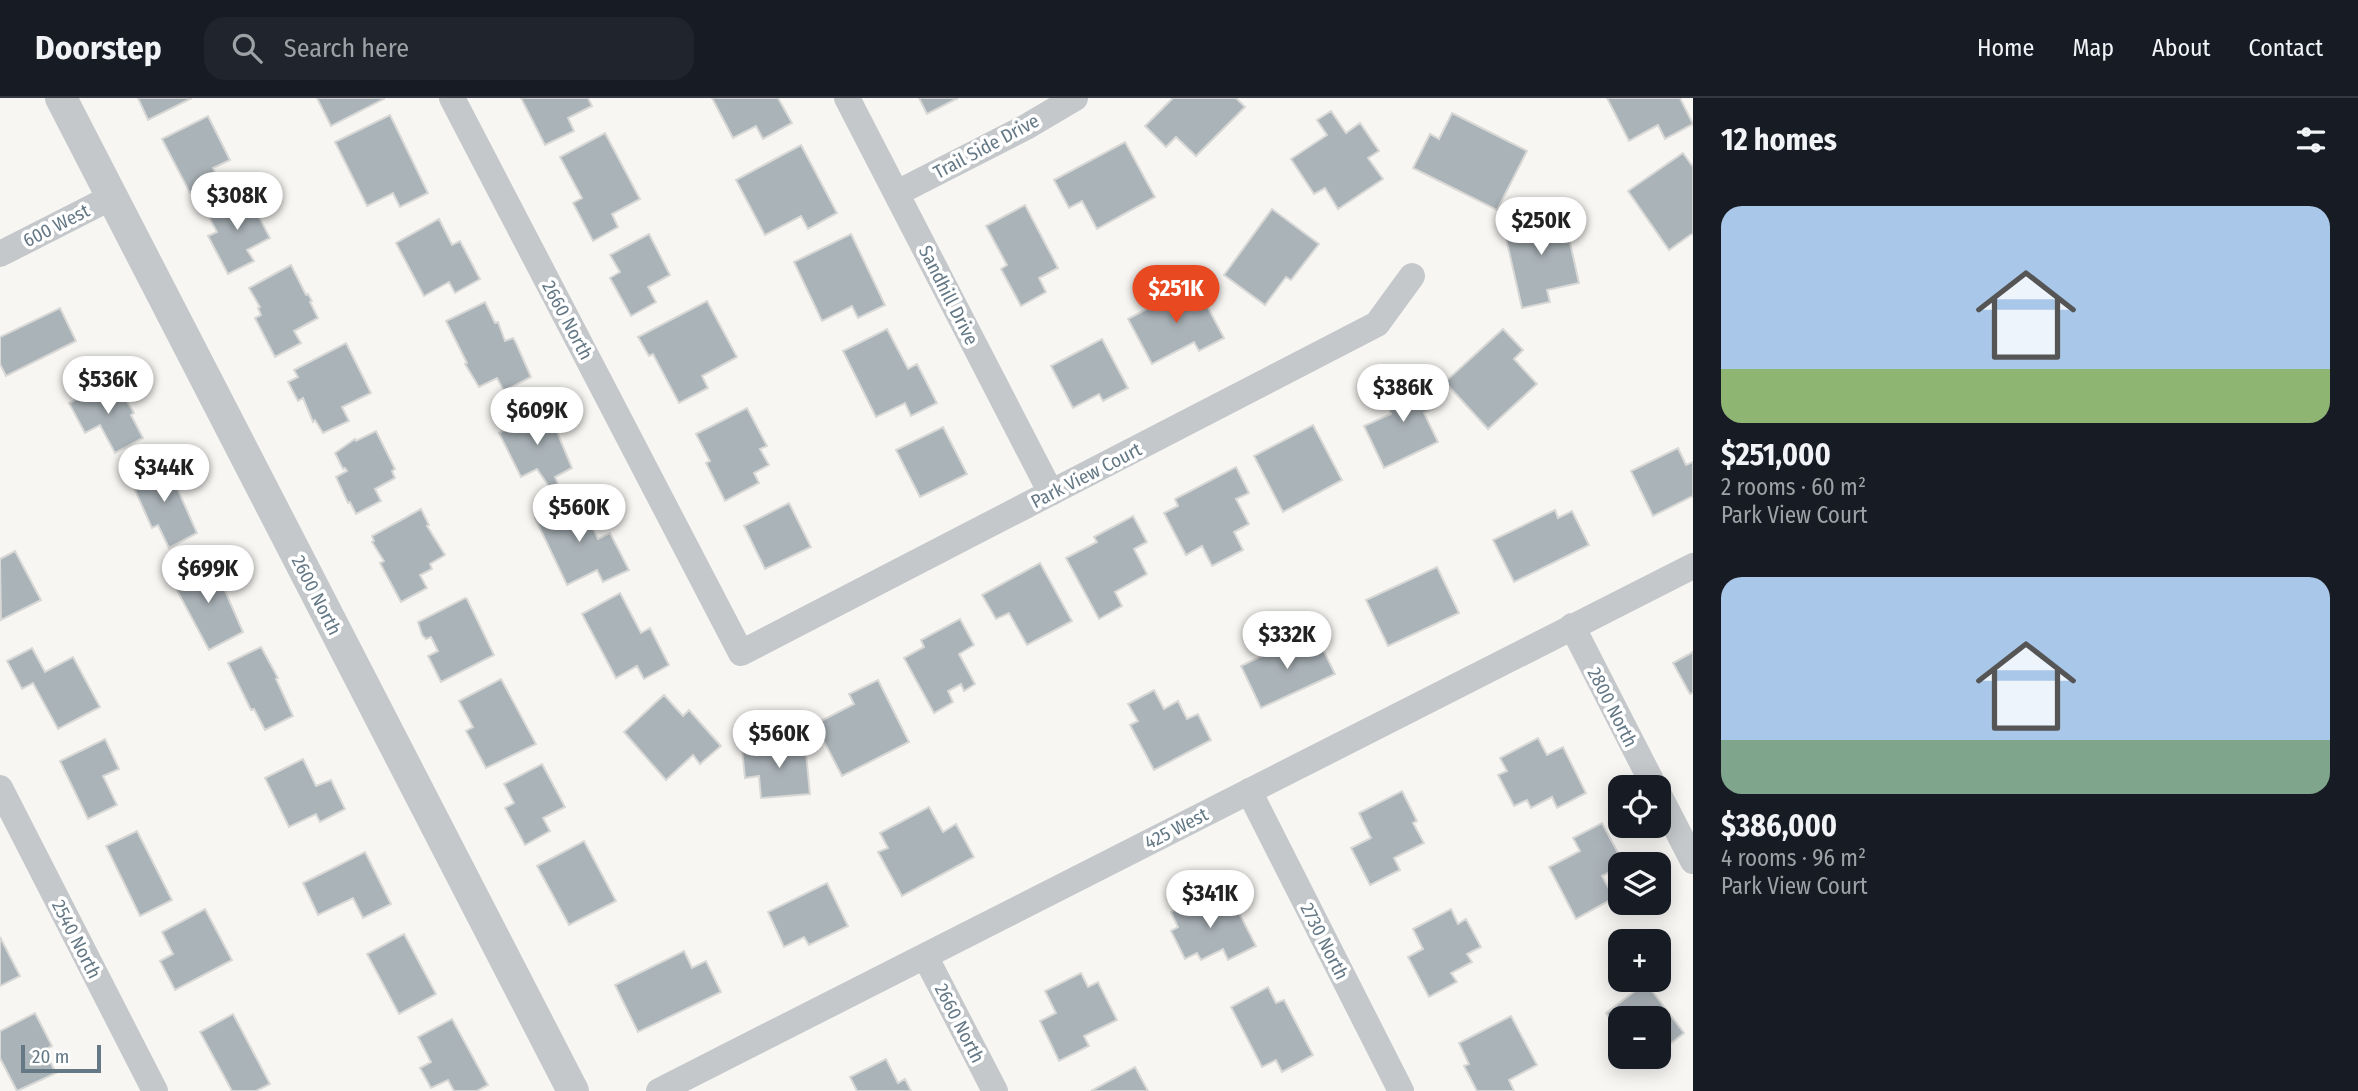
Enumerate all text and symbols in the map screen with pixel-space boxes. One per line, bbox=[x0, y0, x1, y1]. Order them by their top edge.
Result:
search box bbox=[204, 17, 694, 80]
text: Doorstep bbox=[35, 28, 162, 68]
icon: search bbox=[228, 29, 266, 67]
text: Search here bbox=[284, 33, 409, 64]
text: Home bbox=[1977, 34, 2034, 62]
text: Map bbox=[2072, 34, 2114, 62]
text: About bbox=[2152, 34, 2210, 62]
text: Contact bbox=[2248, 34, 2323, 62]
street label: Trail Side Drive bbox=[929, 109, 1043, 184]
icon: filters bbox=[2292, 121, 2330, 159]
text: 12 homes bbox=[1721, 122, 1837, 158]
pin: $308K bbox=[188, 172, 286, 232]
text: $308K bbox=[207, 181, 267, 209]
pin: $250K bbox=[1492, 198, 1590, 257]
street label: 600 West bbox=[19, 199, 94, 252]
text: $250K bbox=[1511, 206, 1571, 234]
street label: Sandhill Drive bbox=[914, 242, 983, 349]
icon: home bbox=[1963, 252, 2089, 378]
pin: $251K bbox=[1127, 266, 1225, 325]
text: $251K bbox=[1148, 274, 1204, 302]
street label: 2660 North bbox=[537, 277, 598, 364]
pin: $536K bbox=[59, 356, 157, 416]
pin: $386K bbox=[1354, 364, 1452, 424]
text: $536K bbox=[79, 365, 137, 393]
text: $386K bbox=[1373, 373, 1433, 401]
pin: $609K bbox=[488, 388, 586, 447]
text: $609K bbox=[506, 396, 568, 424]
street label: Park View Court bbox=[1027, 437, 1146, 513]
text: $251,000 bbox=[1721, 437, 1831, 473]
pin: $344K bbox=[115, 444, 213, 504]
text: $344K bbox=[134, 453, 194, 481]
text: 2 rooms · 60 m² bbox=[1721, 473, 1866, 501]
pin: $560K bbox=[530, 484, 628, 544]
text: $560K bbox=[549, 493, 609, 521]
text: Park View Court bbox=[1721, 501, 1868, 529]
pin: $699K bbox=[159, 546, 257, 605]
street label: 2600 North bbox=[287, 551, 346, 639]
text: $699K bbox=[178, 554, 238, 582]
pin: $332K bbox=[1238, 612, 1336, 671]
text: $332K bbox=[1258, 620, 1316, 648]
icon: home bbox=[1963, 623, 2089, 749]
street label: 2800 North bbox=[1583, 663, 1642, 751]
pin: $560K bbox=[730, 710, 828, 770]
text: $560K bbox=[749, 719, 809, 747]
map controls bbox=[1608, 775, 1671, 1069]
button: locate bbox=[1608, 775, 1671, 838]
street label: 425 West bbox=[1141, 802, 1213, 854]
text: $386,000 bbox=[1721, 808, 1837, 844]
text: 4 rooms · 96 m² bbox=[1721, 844, 1866, 872]
button: layers bbox=[1608, 852, 1671, 915]
pin: $341K bbox=[1161, 870, 1259, 930]
text: Park View Court bbox=[1721, 872, 1868, 900]
text: $341K bbox=[1182, 879, 1238, 907]
street label: 2540 North bbox=[47, 896, 106, 982]
street label: 2730 North bbox=[1295, 899, 1354, 983]
button: + bbox=[1608, 929, 1671, 992]
street label: 2660 North bbox=[930, 980, 989, 1067]
button: − bbox=[1608, 1006, 1671, 1069]
scale bar bbox=[21, 1042, 102, 1074]
text: 20 m bbox=[32, 1045, 69, 1068]

